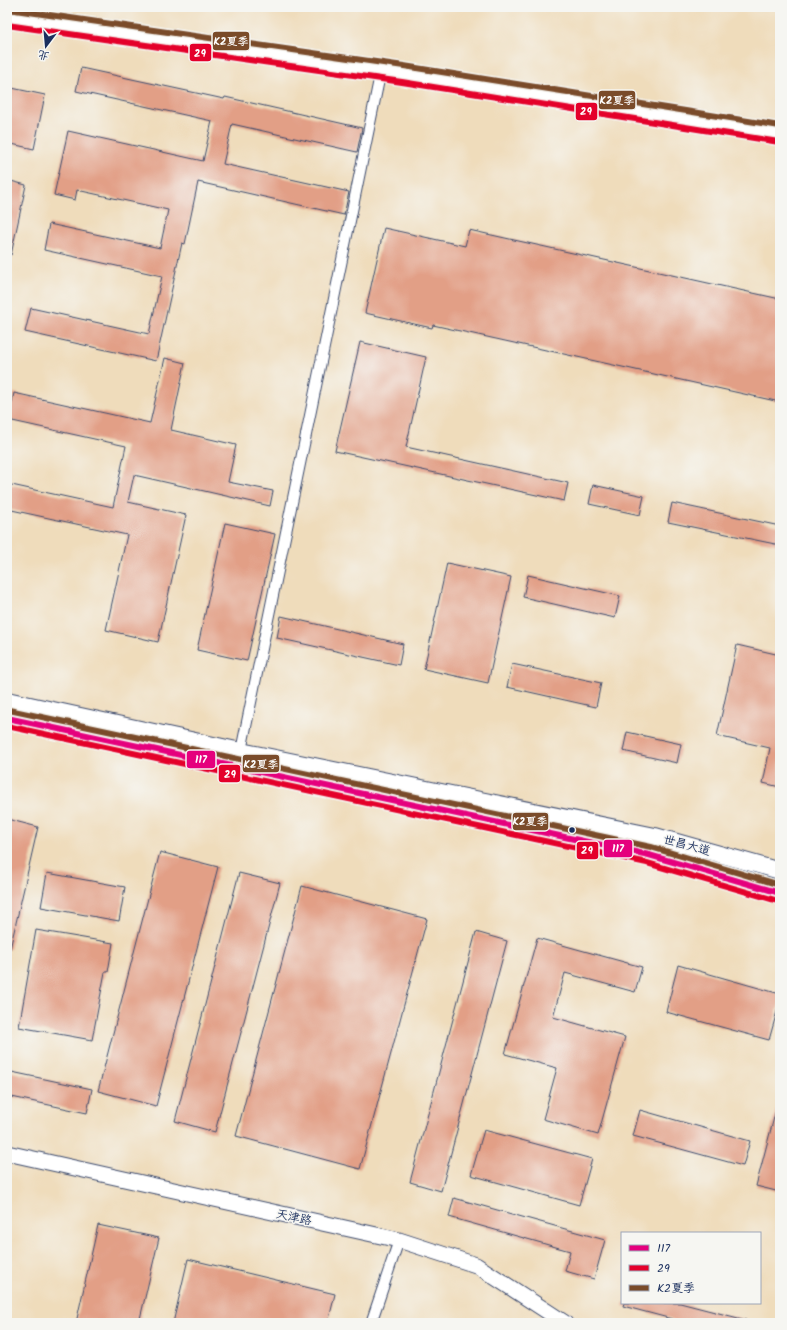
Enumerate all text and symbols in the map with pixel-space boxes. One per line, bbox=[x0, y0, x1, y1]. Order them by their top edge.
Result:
north arrow bbox=[26, 26, 66, 66]
line badge: K2夏季 bbox=[212, 31, 250, 51]
text: K2夏季 bbox=[213, 33, 249, 51]
line badge: 29 bbox=[189, 43, 212, 62]
text: 北 bbox=[36, 44, 51, 65]
text: 29 bbox=[194, 45, 206, 63]
line badge: K2夏季 bbox=[598, 90, 636, 110]
text: K2夏季 bbox=[599, 92, 635, 110]
line badge: 29 bbox=[575, 102, 598, 121]
text: 29 bbox=[580, 103, 592, 121]
line badge: 117 bbox=[186, 750, 216, 769]
text: 117 bbox=[195, 751, 208, 769]
line badge: K2夏季 bbox=[242, 754, 280, 773]
text: K2夏季 bbox=[243, 756, 279, 774]
line badge: 29 bbox=[218, 764, 241, 783]
text: 29 bbox=[224, 766, 236, 784]
line badge: K2夏季 bbox=[512, 812, 549, 831]
text: K2夏季 bbox=[512, 813, 548, 831]
unlabelled marker bbox=[567, 825, 577, 835]
street label: 世昌大道 bbox=[661, 830, 713, 861]
line badge: 117 bbox=[603, 839, 633, 858]
text: 117 bbox=[612, 840, 625, 858]
line badge: 29 bbox=[576, 841, 599, 860]
text: 29 bbox=[581, 842, 593, 860]
street label: 天津路 bbox=[274, 1204, 313, 1231]
legend bbox=[621, 1232, 761, 1304]
text: 117 bbox=[657, 1239, 671, 1258]
text: 29 bbox=[657, 1259, 670, 1278]
text: K2夏季 bbox=[657, 1279, 695, 1298]

